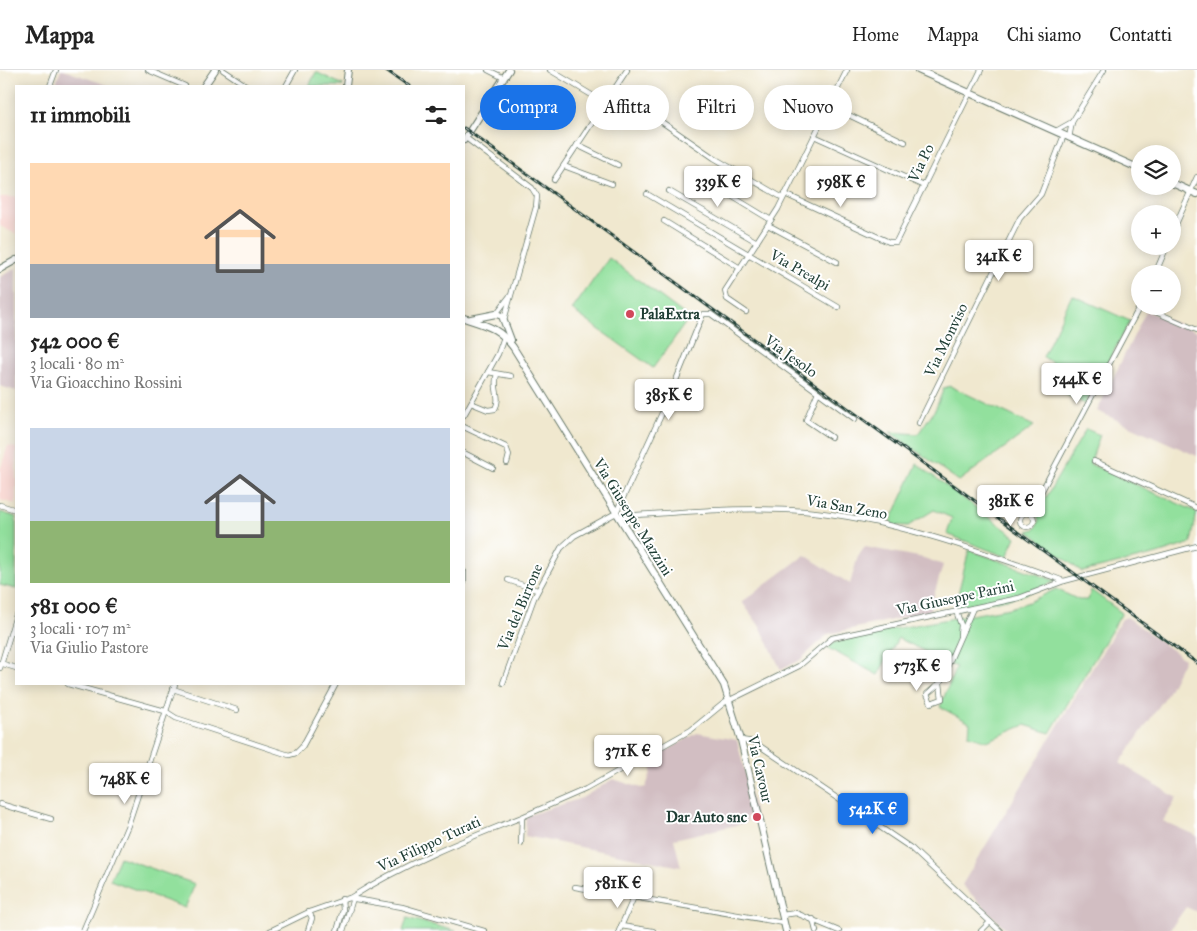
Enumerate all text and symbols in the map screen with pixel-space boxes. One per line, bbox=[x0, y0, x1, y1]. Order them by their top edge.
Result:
text: Mappa bbox=[25, 20, 94, 50]
text: Home bbox=[852, 24, 899, 46]
text: Mappa bbox=[927, 24, 979, 46]
text: Chi siamo bbox=[1007, 24, 1081, 46]
text: Contatti bbox=[1109, 24, 1172, 46]
chip: Compra bbox=[480, 85, 576, 130]
chip: Affitta bbox=[586, 85, 669, 130]
chip: Filtri bbox=[679, 85, 754, 130]
chip: Nuovo bbox=[764, 85, 852, 130]
icon: filters bbox=[422, 101, 450, 129]
text: 11 immobili bbox=[30, 102, 130, 128]
street label: Via Po bbox=[904, 141, 938, 186]
map controls bbox=[1131, 145, 1181, 315]
button: layers bbox=[1131, 145, 1181, 195]
pin: 339K € bbox=[677, 166, 759, 208]
pin: 598K € bbox=[800, 166, 882, 208]
text: 339K € bbox=[695, 172, 741, 191]
text: 598K € bbox=[816, 172, 866, 191]
icon: home bbox=[195, 196, 285, 286]
button: + bbox=[1131, 205, 1181, 255]
pin: 341K € bbox=[958, 240, 1040, 282]
street label: Via Prealpi bbox=[766, 245, 833, 294]
text: 341K € bbox=[976, 246, 1022, 265]
button: − bbox=[1131, 265, 1181, 315]
street label: Via Monviso bbox=[920, 300, 972, 381]
place label: PalaExtra bbox=[640, 305, 700, 323]
marker: PalaExtra bbox=[624, 308, 636, 320]
text: 542 000 € bbox=[30, 328, 120, 354]
street label: Via Jesolo bbox=[760, 330, 821, 382]
text: 3 locali · 80 m² bbox=[30, 354, 124, 373]
pin: 544K € bbox=[1036, 362, 1118, 405]
text: 544K € bbox=[1052, 369, 1102, 388]
text: Via Gioacchino Rossini bbox=[30, 373, 182, 392]
pin: 385K € bbox=[628, 378, 710, 421]
text: 385K € bbox=[646, 385, 692, 404]
street label: Via Giuseppe Mazzini bbox=[589, 454, 676, 579]
icon: home bbox=[195, 461, 285, 551]
pin: 381K € bbox=[970, 484, 1052, 527]
street label: Via San Zeno bbox=[804, 491, 889, 523]
text: 381K € bbox=[988, 491, 1034, 510]
street label: Via del Birrone bbox=[493, 561, 546, 654]
street label: Via Giuseppe Parini bbox=[893, 577, 1016, 619]
text: 581 000 € bbox=[30, 593, 118, 619]
text: 3 locali · 107 m² bbox=[30, 619, 131, 638]
text: Via Giulio Pastore bbox=[30, 638, 148, 657]
pin: 573K € bbox=[876, 650, 958, 692]
text: 573K € bbox=[894, 656, 940, 675]
street label: Via Cavour bbox=[743, 732, 777, 805]
pin: 371K € bbox=[587, 734, 669, 777]
text: 371K € bbox=[605, 741, 651, 760]
pin: 748K € bbox=[84, 762, 166, 805]
text: 748K € bbox=[100, 769, 150, 788]
pin: 542K € bbox=[832, 792, 914, 835]
text: 542K € bbox=[849, 799, 897, 818]
place label: Dar Auto snc bbox=[666, 808, 748, 826]
marker: Dar Auto snc bbox=[751, 811, 763, 823]
street label: Via Filippo Turati bbox=[374, 812, 483, 876]
pin: 581K € bbox=[577, 866, 659, 909]
text: 581K € bbox=[595, 873, 641, 892]

